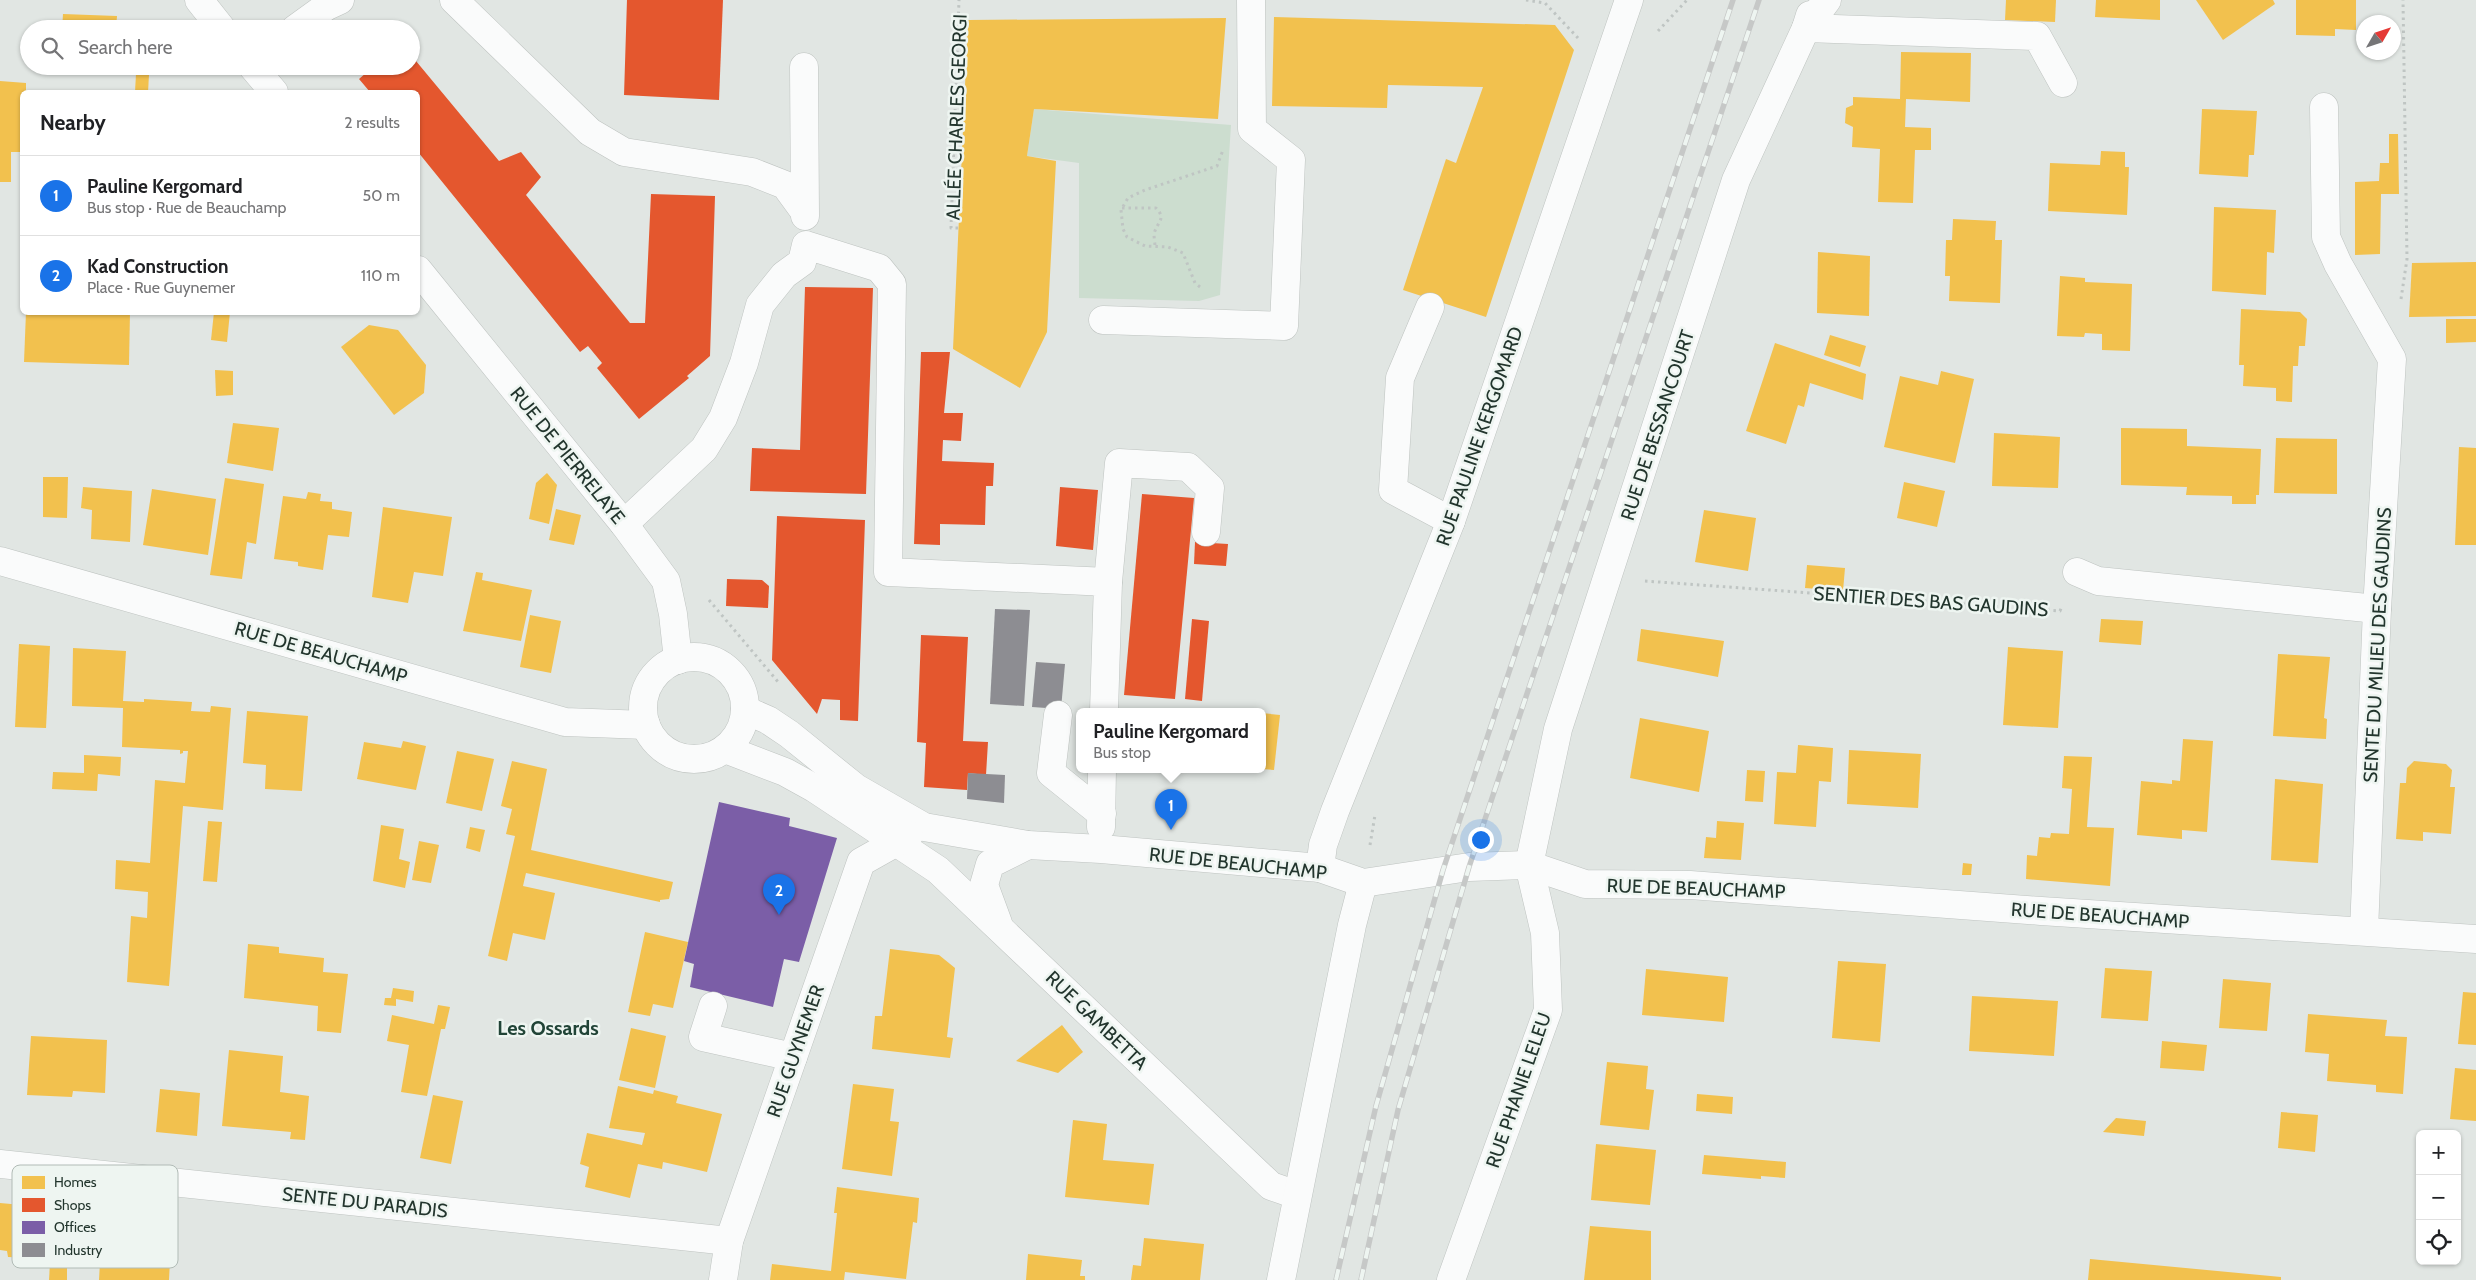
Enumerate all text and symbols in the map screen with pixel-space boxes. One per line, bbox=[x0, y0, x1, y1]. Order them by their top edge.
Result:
street label: ALLÉE CHARLES GEORGI bbox=[940, 13, 972, 221]
north arrow bbox=[2356, 15, 2401, 60]
search box bbox=[20, 20, 420, 75]
icon: search bbox=[38, 34, 66, 62]
text: Search here bbox=[78, 36, 172, 59]
text: Nearby bbox=[40, 110, 106, 135]
text: 2 results bbox=[344, 113, 400, 132]
text: Pauline Kergomard bbox=[87, 175, 242, 198]
text: 1 bbox=[53, 186, 59, 205]
text: 50 m bbox=[363, 186, 400, 205]
text: Bus stop · Rue de Beauchamp bbox=[87, 198, 286, 217]
text: Kad Construction bbox=[87, 255, 229, 278]
text: 2 bbox=[52, 266, 60, 285]
text: 110 m bbox=[361, 266, 400, 285]
text: Place · Rue Guynemer bbox=[87, 278, 235, 297]
street label: RUE PAULINE KERGOMARD bbox=[1431, 323, 1528, 549]
street label: RUE DE BESSANCOURT bbox=[1616, 327, 1699, 523]
street label: RUE DE PIERRELAYE bbox=[505, 382, 630, 528]
street label: SENTE DU MILIEU DES GAUDINS bbox=[2359, 507, 2396, 783]
street label: SENTIER DES BAS GAUDINS bbox=[1813, 582, 2049, 621]
street label: RUE DE BEAUCHAMP bbox=[232, 617, 410, 688]
popup bbox=[1076, 708, 1266, 773]
text: Pauline Kergomard bbox=[1093, 720, 1249, 743]
text: Bus stop bbox=[1093, 743, 1151, 762]
pin: 1 bbox=[1155, 789, 1187, 830]
your location bbox=[1468, 827, 1494, 853]
street label: RUE DE BEAUCHAMP bbox=[1148, 843, 1328, 884]
pin: 2 bbox=[763, 874, 795, 915]
street label: RUE DE BEAUCHAMP bbox=[1606, 874, 1786, 903]
street label: RUE DE BEAUCHAMP bbox=[2010, 898, 2190, 933]
street label: RUE GAMBETTA bbox=[1041, 966, 1153, 1075]
street label: RUE GUYNEMER bbox=[762, 981, 829, 1120]
street label: RUE PHANIE LELEU bbox=[1481, 1009, 1556, 1171]
district label: Les Ossards bbox=[497, 1016, 599, 1040]
map controls bbox=[2416, 1130, 2461, 1265]
button: + bbox=[2416, 1130, 2461, 1175]
legend bbox=[12, 1165, 178, 1268]
text: Homes bbox=[54, 1173, 97, 1191]
button: − bbox=[2416, 1175, 2461, 1220]
street label: SENTE DU PARADIS bbox=[281, 1182, 449, 1223]
text: Shops bbox=[54, 1196, 91, 1214]
text: Offices bbox=[54, 1218, 96, 1236]
button: locate bbox=[2416, 1220, 2461, 1265]
text: Industry bbox=[54, 1241, 102, 1259]

